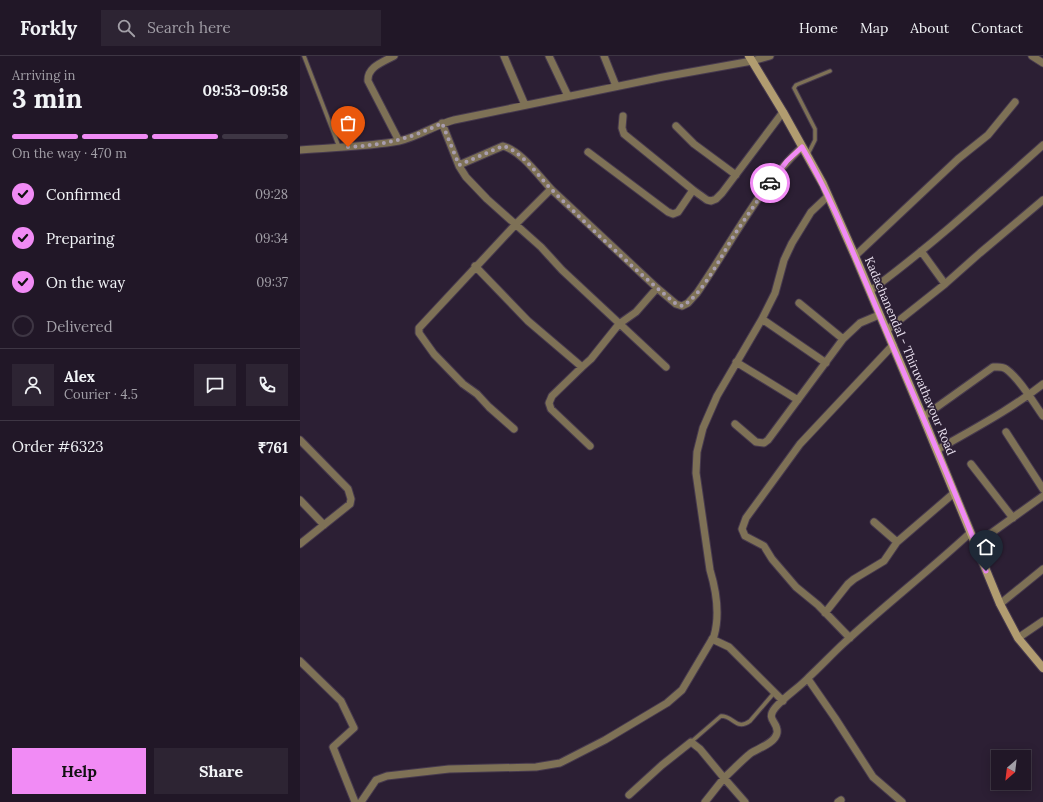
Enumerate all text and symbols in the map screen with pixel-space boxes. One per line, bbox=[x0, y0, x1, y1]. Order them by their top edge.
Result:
search box bbox=[101, 10, 381, 46]
text: Forkly bbox=[20, 16, 77, 40]
icon: search bbox=[115, 17, 137, 39]
text: Search here bbox=[147, 18, 231, 37]
text: Home bbox=[799, 19, 838, 37]
text: Map bbox=[860, 19, 888, 37]
text: About bbox=[910, 19, 949, 37]
text: Contact bbox=[971, 19, 1023, 37]
text: Arriving in bbox=[12, 67, 75, 84]
text: 09:53–09:58 bbox=[203, 81, 288, 100]
text: 3 min bbox=[12, 82, 82, 115]
pin bbox=[331, 106, 365, 147]
icon: bag bbox=[337, 112, 359, 134]
text: On the way · 470 m bbox=[12, 145, 127, 162]
courier bbox=[750, 163, 790, 203]
icon: car bbox=[759, 172, 781, 194]
icon: check bbox=[12, 183, 34, 205]
text: Confirmed bbox=[46, 185, 121, 204]
text: 09:28 bbox=[255, 186, 288, 203]
icon: check bbox=[12, 227, 34, 249]
text: Preparing bbox=[46, 229, 114, 248]
text: 09:34 bbox=[255, 230, 288, 247]
street label: Kadachanendal - Thiruvathavour Road bbox=[862, 254, 959, 457]
icon: check bbox=[12, 271, 34, 293]
text: On the way bbox=[46, 273, 125, 292]
text: 09:37 bbox=[256, 274, 288, 291]
text: Delivered bbox=[46, 317, 113, 336]
button: person bbox=[12, 364, 54, 406]
button: chat bbox=[194, 364, 236, 406]
button: phone bbox=[246, 364, 288, 406]
text: Alex bbox=[64, 367, 95, 386]
text: Courier · 4.5 bbox=[64, 386, 138, 403]
text: Order #6323 bbox=[12, 437, 104, 456]
text: ₹761 bbox=[258, 438, 288, 457]
pin bbox=[969, 530, 1003, 571]
icon: home bbox=[975, 536, 997, 558]
button: Help bbox=[12, 748, 146, 794]
button: Share bbox=[154, 748, 288, 794]
north arrow bbox=[991, 750, 1031, 790]
map controls bbox=[991, 750, 1031, 790]

